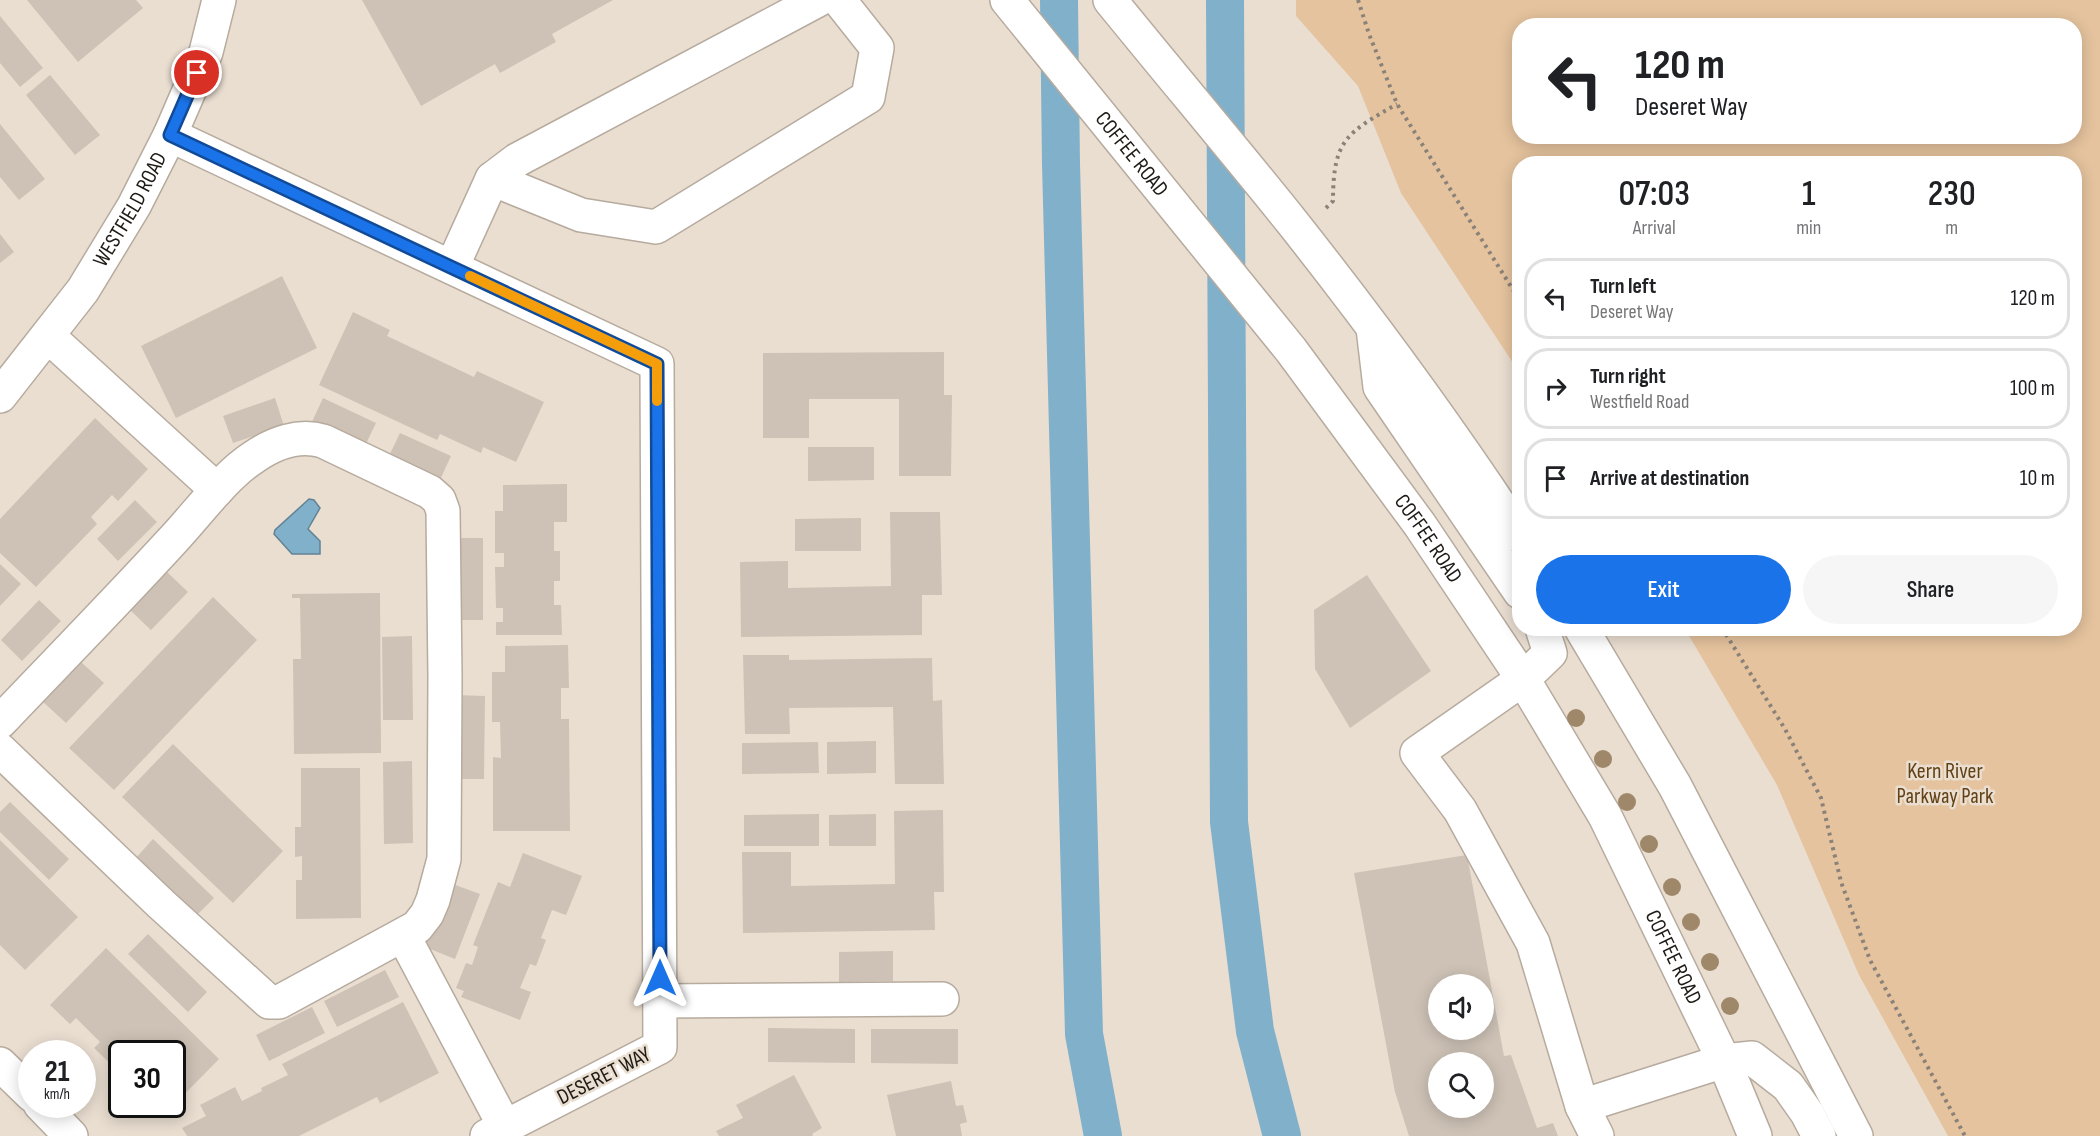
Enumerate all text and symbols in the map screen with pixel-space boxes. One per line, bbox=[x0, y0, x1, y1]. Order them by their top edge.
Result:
text: 120 m bbox=[1635, 40, 1725, 91]
icon: left bbox=[1536, 42, 1614, 120]
pin bbox=[171, 47, 222, 98]
icon: arrive bbox=[180, 56, 213, 89]
text: Deseret Way bbox=[1635, 91, 1748, 123]
street label: COFFEE ROAD bbox=[1089, 106, 1174, 202]
street label: WESTFIELD ROAD bbox=[87, 147, 173, 272]
text: 07:03 bbox=[1618, 173, 1690, 216]
text: 1 bbox=[1802, 173, 1816, 216]
text: 230 bbox=[1928, 173, 1976, 216]
text: Arrival bbox=[1633, 216, 1676, 240]
text: min bbox=[1796, 216, 1821, 240]
text: m bbox=[1945, 216, 1958, 240]
text: Turn left bbox=[1590, 273, 1656, 300]
icon: left bbox=[1539, 282, 1572, 315]
text: 120 m bbox=[2011, 285, 2055, 312]
text: Deseret Way bbox=[1590, 300, 1674, 324]
text: Turn right bbox=[1590, 363, 1666, 390]
icon: right bbox=[1539, 372, 1572, 405]
text: 100 m bbox=[2010, 375, 2055, 402]
text: Westfield Road bbox=[1590, 390, 1689, 414]
icon: arrive bbox=[1539, 462, 1572, 495]
text: Arrive at destination bbox=[1590, 465, 1749, 492]
text: 10 m bbox=[2020, 465, 2055, 492]
street label: COFFEE ROAD bbox=[1388, 489, 1468, 588]
button: Exit bbox=[1536, 555, 1791, 624]
button: Share bbox=[1803, 555, 2058, 624]
park label: Kern River Parkway Park bbox=[1897, 758, 1994, 810]
street label: COFFEE ROAD bbox=[1639, 906, 1708, 1009]
position arrow bbox=[628, 946, 692, 1010]
map controls bbox=[1428, 974, 1494, 1118]
button: sound bbox=[1428, 974, 1494, 1040]
speed limit sign: 30 bbox=[108, 1040, 186, 1118]
street label: DESERET WAY bbox=[553, 1041, 655, 1111]
button: search bbox=[1428, 1052, 1494, 1118]
text: 21 bbox=[45, 1054, 69, 1090]
text: km/h bbox=[44, 1085, 70, 1104]

